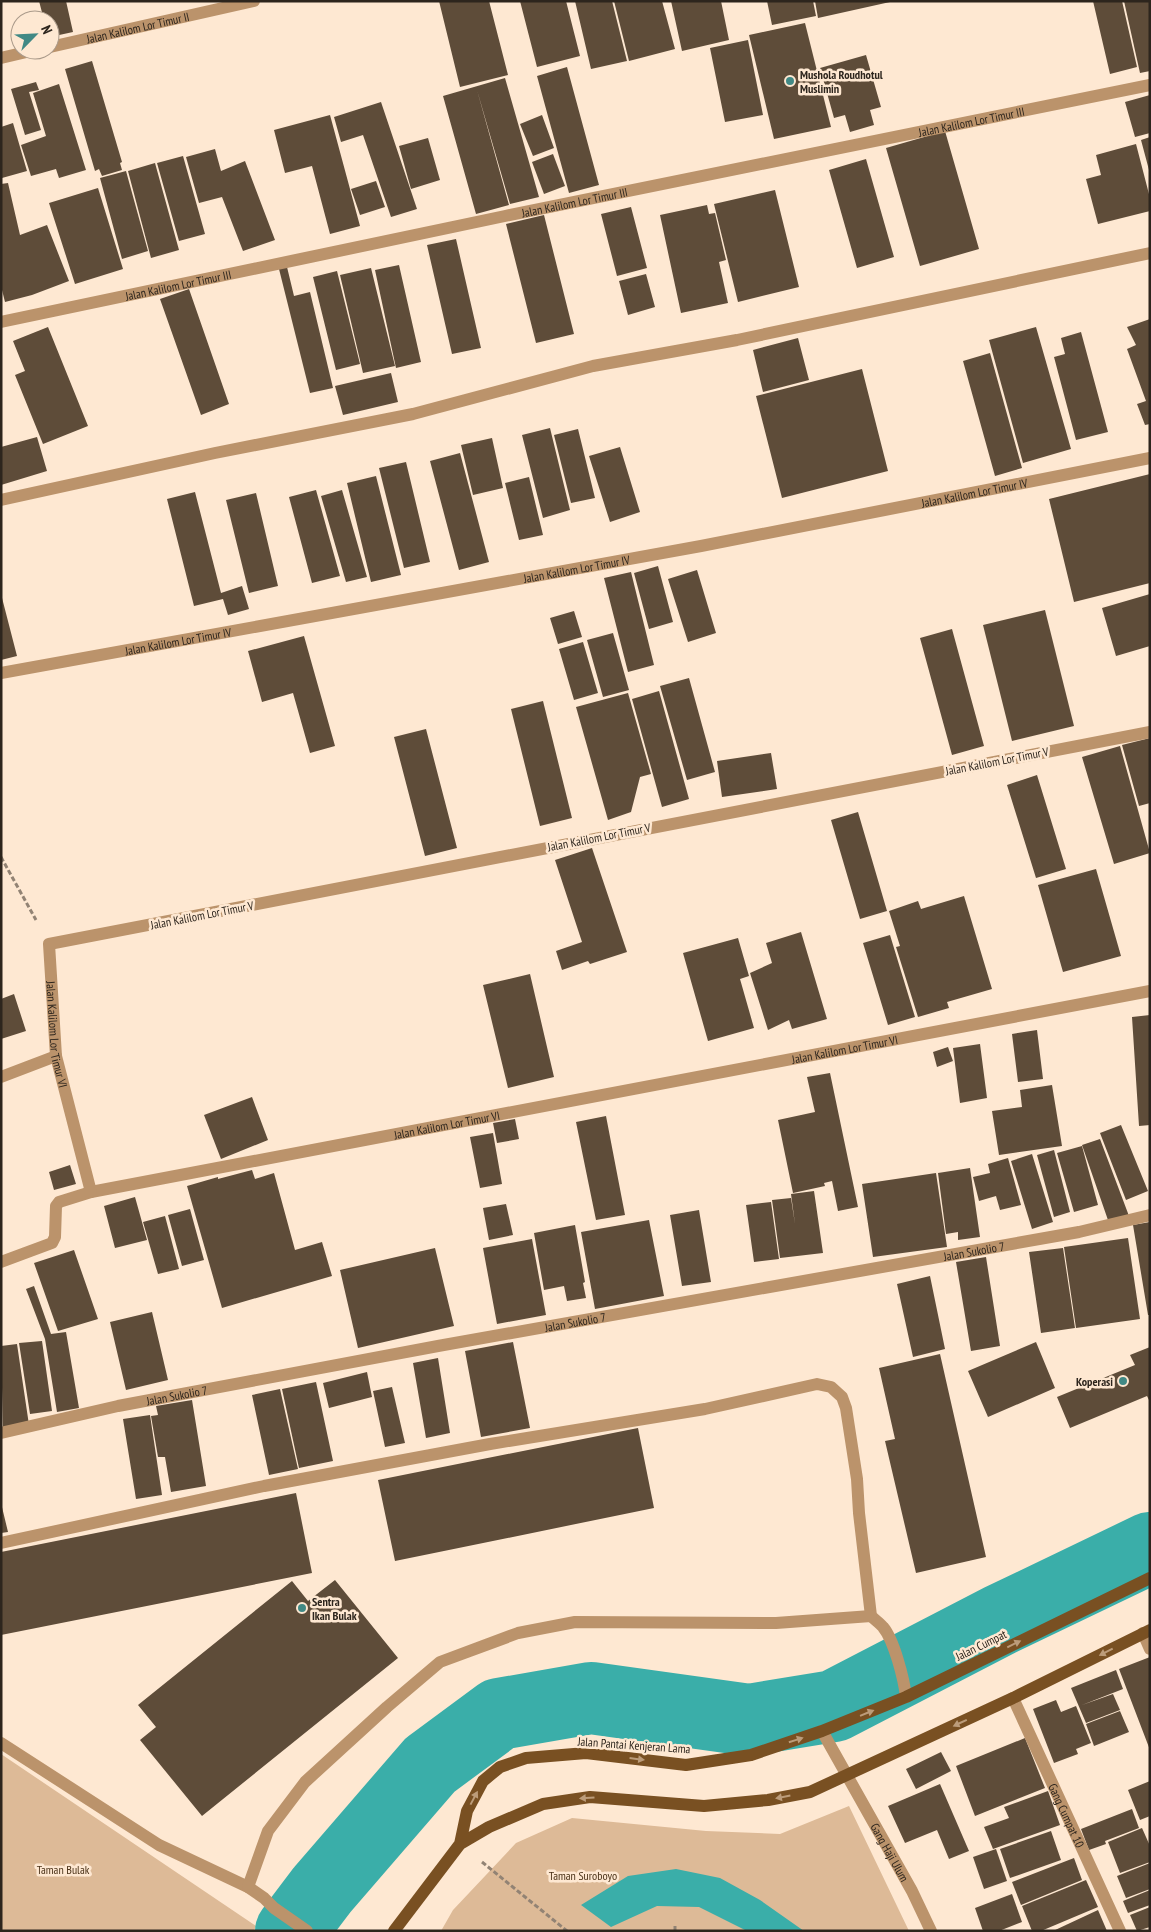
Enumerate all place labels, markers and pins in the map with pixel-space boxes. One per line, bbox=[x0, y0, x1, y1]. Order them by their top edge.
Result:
place label: Mushola Roudhotul Muslimin bbox=[800, 67, 883, 96]
marker: Mushola Roudhotul Muslimin bbox=[784, 75, 796, 87]
place label: Koperasi bbox=[1076, 1374, 1113, 1389]
marker: Koperasi bbox=[1117, 1375, 1129, 1387]
place label: Sentra Ikan Bulak bbox=[312, 1594, 357, 1623]
marker: Sentra Ikan Bulak bbox=[296, 1602, 308, 1614]

